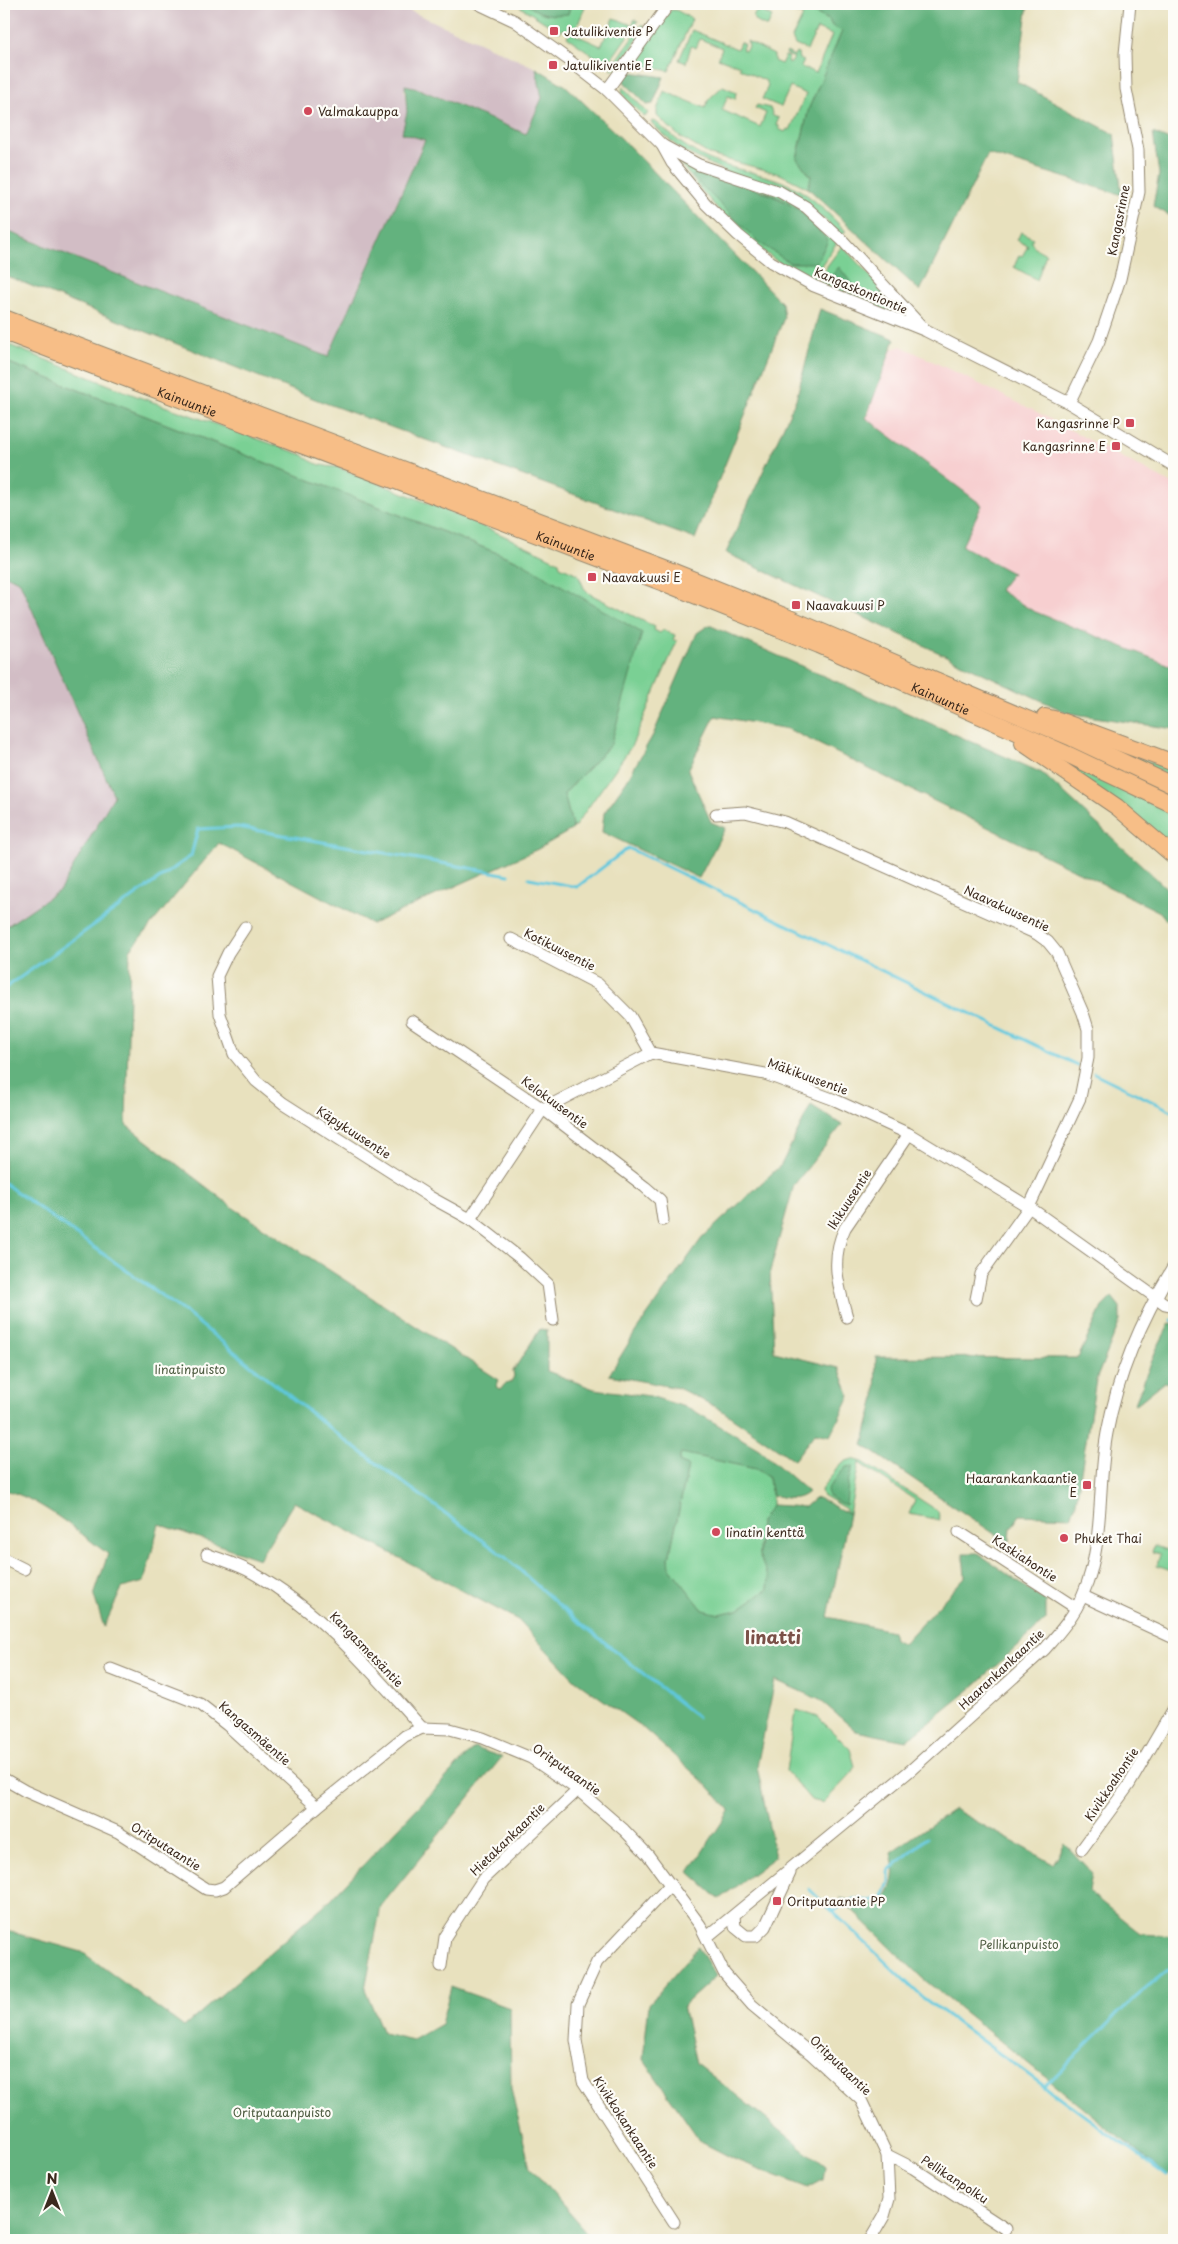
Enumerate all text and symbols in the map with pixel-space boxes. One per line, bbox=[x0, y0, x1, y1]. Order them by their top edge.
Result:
place label: Jatulikiventie P bbox=[564, 22, 653, 40]
marker: Jatulikiventie P bbox=[548, 25, 560, 37]
place label: Jatulikiventie E bbox=[563, 56, 652, 74]
marker: Jatulikiventie E bbox=[547, 59, 559, 71]
place label: Valmakauppa bbox=[318, 102, 399, 120]
marker: Valmakauppa bbox=[302, 105, 314, 117]
street label: Kangasrinne bbox=[1102, 183, 1134, 257]
street label: Kangaskontiontie bbox=[812, 262, 910, 318]
street label: Kainuuntie bbox=[155, 382, 219, 421]
place label: Kangasrinne P bbox=[1037, 414, 1120, 432]
marker: Kangasrinne P bbox=[1124, 417, 1136, 429]
place label: Kangasrinne E bbox=[1023, 437, 1106, 455]
marker: Kangasrinne E bbox=[1110, 440, 1122, 452]
street label: Kainuuntie bbox=[533, 526, 598, 565]
place label: Naavakuusi E bbox=[602, 568, 681, 586]
marker: Naavakuusi E bbox=[586, 571, 598, 583]
place label: Naavakuusi P bbox=[806, 596, 885, 614]
marker: Naavakuusi P bbox=[790, 599, 802, 611]
street label: Kainuuntie bbox=[909, 678, 973, 719]
street label: Naavakuusentie bbox=[961, 880, 1053, 936]
street label: Kotikuusentie bbox=[521, 923, 599, 975]
street label: Mäkikuusentie bbox=[765, 1053, 851, 1099]
street label: Kelokuusentie bbox=[518, 1072, 592, 1132]
street label: Käpykuusentie bbox=[313, 1101, 395, 1163]
street label: Ikikuusentie bbox=[823, 1165, 875, 1233]
park label: Iinatinpuisto bbox=[154, 1360, 226, 1378]
place label: Haarankankaantie E bbox=[966, 1469, 1077, 1501]
marker: Haarankankaantie E bbox=[1081, 1479, 1093, 1491]
place label: Iinatin kenttä bbox=[726, 1523, 805, 1541]
marker: Iinatin kenttä bbox=[710, 1526, 722, 1538]
place label: Phuket Thai bbox=[1074, 1529, 1142, 1547]
street label: Kaskiahontie bbox=[989, 1530, 1061, 1586]
marker: Phuket Thai bbox=[1058, 1532, 1070, 1544]
street label: Kangasmetsäntie bbox=[326, 1607, 408, 1691]
district label: Iinatti bbox=[745, 1623, 801, 1650]
street label: Haarankankaantie bbox=[954, 1625, 1048, 1713]
street label: Kangasmäentie bbox=[215, 1697, 295, 1769]
street label: Oritputaantie bbox=[529, 1739, 605, 1799]
street label: Kivikkoahontie bbox=[1080, 1744, 1142, 1824]
street label: Hietakankaantie bbox=[466, 1799, 548, 1879]
street label: Oritputaantie bbox=[128, 1817, 204, 1875]
place label: Oritputaantie PP bbox=[787, 1892, 885, 1910]
marker: Oritputaantie PP bbox=[771, 1895, 783, 1907]
park label: Pellikanpuisto bbox=[979, 1935, 1059, 1953]
street label: Oritputaantie bbox=[806, 2031, 876, 2099]
street label: Kivikkokankaantie bbox=[589, 2072, 663, 2172]
park label: Oritputaanpuisto bbox=[233, 2103, 332, 2121]
street label: Pellikanpolku bbox=[918, 2151, 992, 2207]
north arrow bbox=[28, 2166, 78, 2216]
text: N bbox=[46, 2168, 58, 2189]

